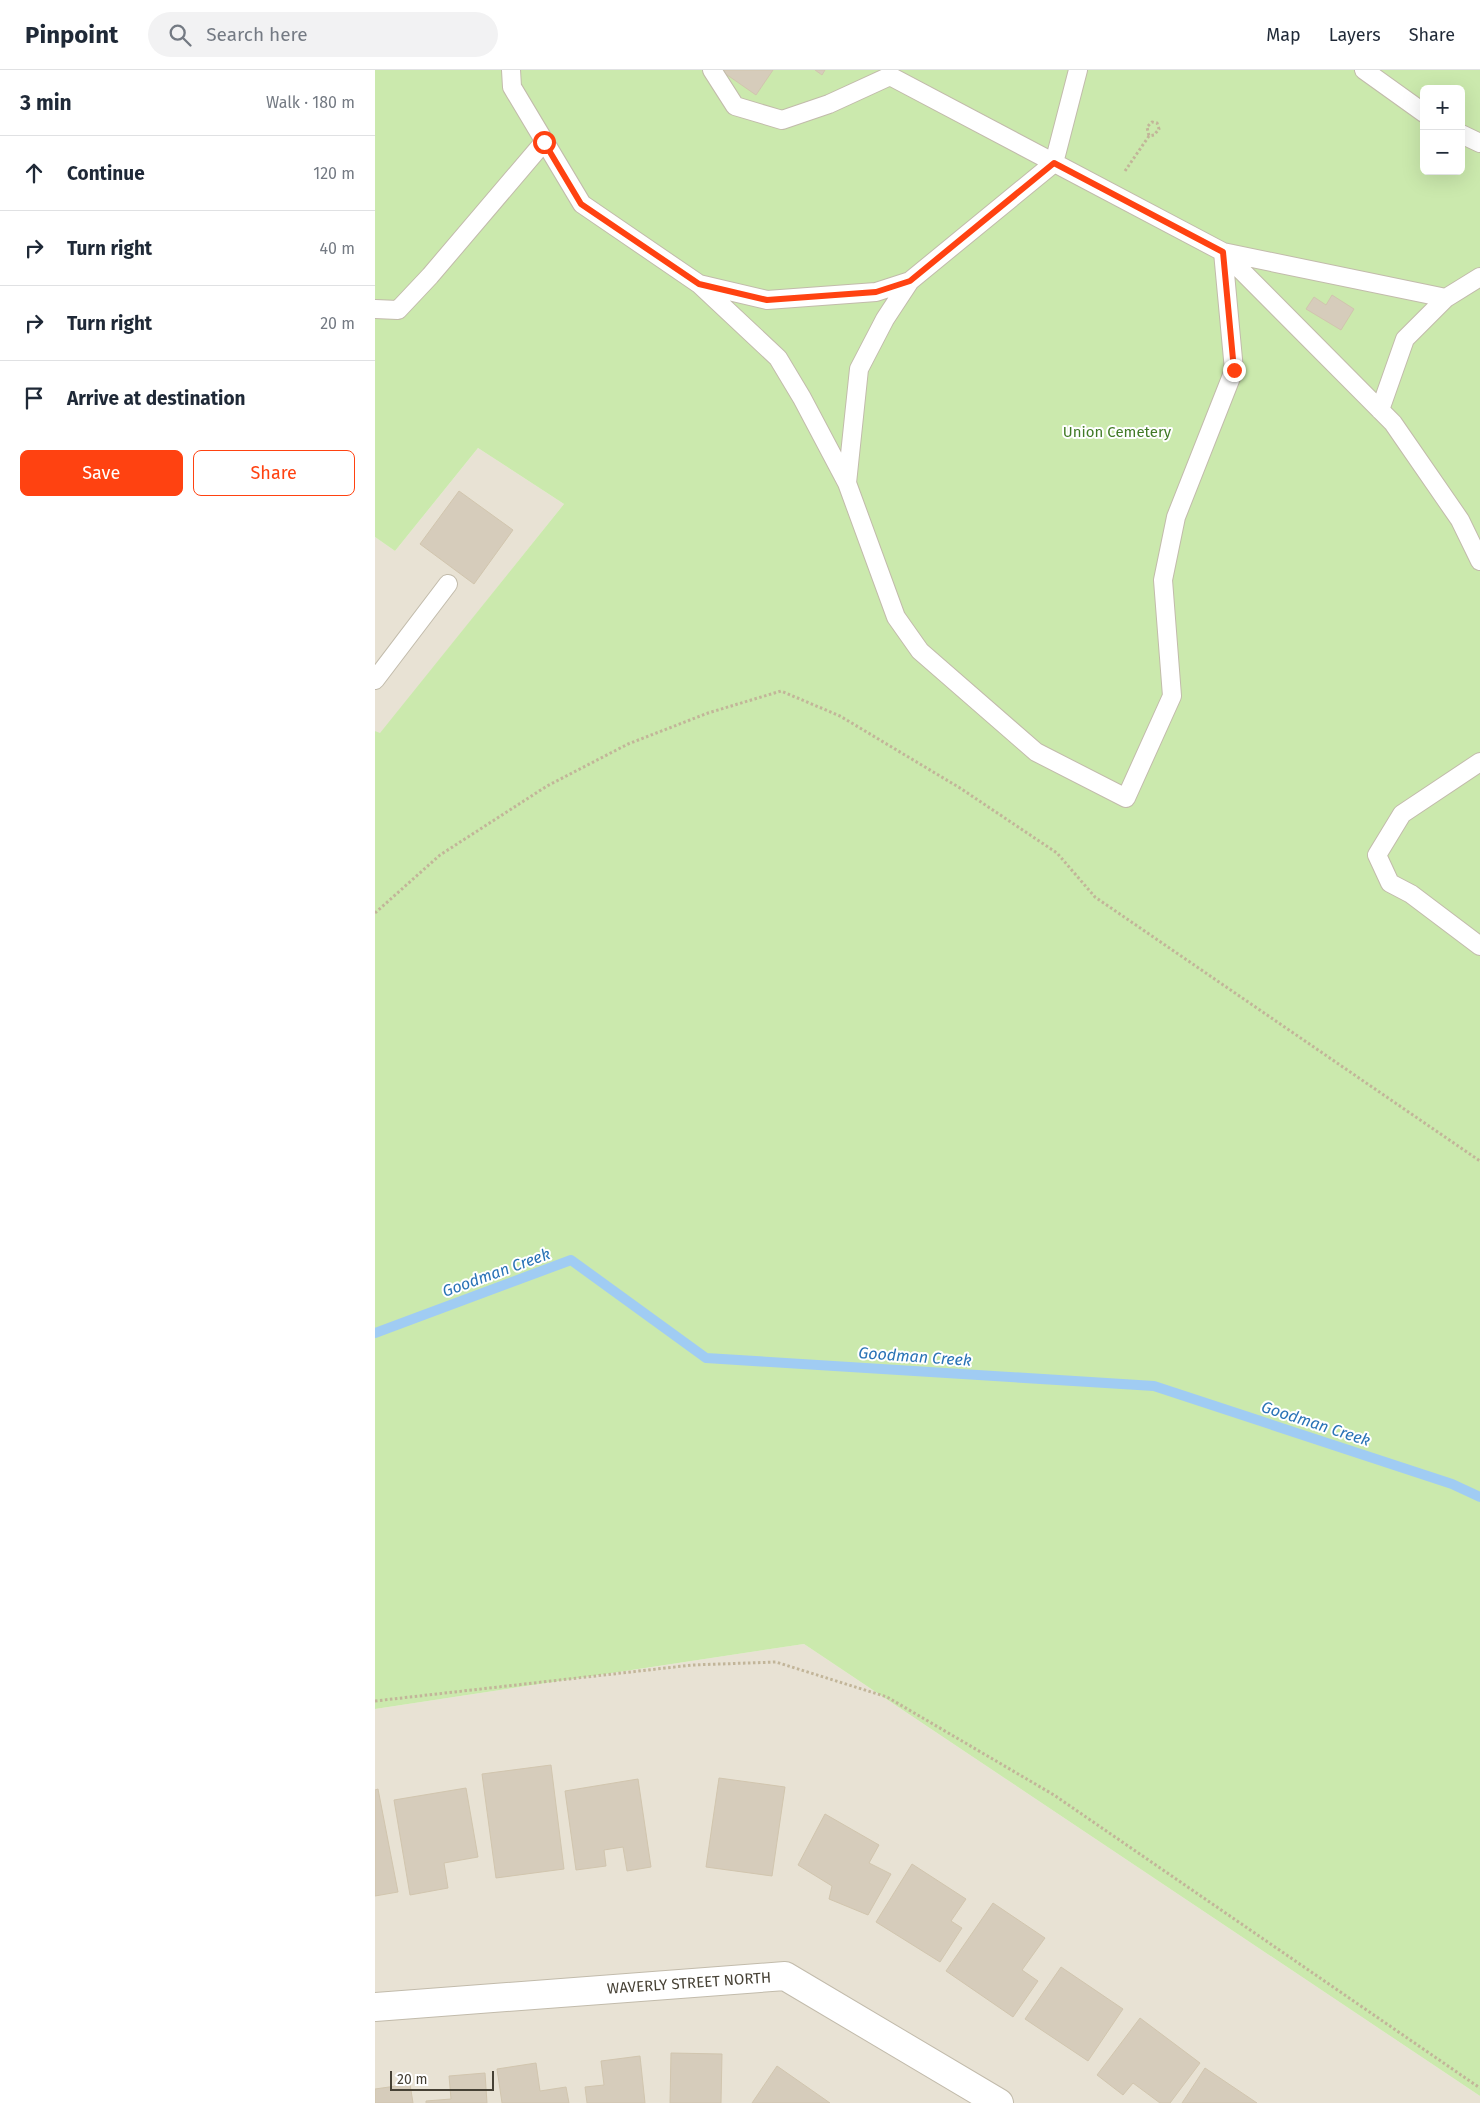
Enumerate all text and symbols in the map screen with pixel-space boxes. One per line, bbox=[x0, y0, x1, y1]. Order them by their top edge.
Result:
search box bbox=[148, 12, 498, 57]
text: Pinpoint bbox=[25, 21, 118, 49]
icon: search bbox=[166, 21, 194, 49]
text: Search here bbox=[206, 23, 308, 46]
text: Map bbox=[1266, 24, 1301, 46]
text: Layers bbox=[1329, 24, 1381, 46]
text: Share bbox=[1409, 24, 1455, 46]
map controls bbox=[1420, 85, 1465, 175]
button: + bbox=[1420, 85, 1465, 130]
text: 3 min bbox=[20, 90, 72, 116]
text: Walk · 180 m bbox=[266, 93, 355, 112]
button: − bbox=[1420, 130, 1465, 175]
route start bbox=[533, 131, 556, 154]
icon: ahead bbox=[20, 159, 48, 187]
text: Continue bbox=[67, 162, 145, 185]
text: 120 m bbox=[313, 164, 355, 183]
icon: right bbox=[20, 234, 48, 262]
text: Turn right bbox=[67, 237, 152, 260]
text: 40 m bbox=[320, 239, 355, 258]
icon: right bbox=[20, 309, 48, 337]
text: Turn right bbox=[67, 312, 152, 335]
text: 20 m bbox=[320, 314, 355, 333]
route end bbox=[1223, 359, 1246, 382]
icon: arrive bbox=[20, 384, 48, 412]
text: Arrive at destination bbox=[67, 387, 246, 410]
park label: Union Cemetery bbox=[1063, 423, 1172, 441]
button: Save bbox=[20, 450, 183, 496]
button: Share bbox=[193, 450, 355, 496]
water label: Goodman Creek bbox=[440, 1244, 553, 1301]
water label: Goodman Creek bbox=[858, 1343, 972, 1370]
water label: Goodman Creek bbox=[1259, 1397, 1373, 1450]
street label: WAVERLY STREET NORTH bbox=[606, 1968, 772, 1998]
scale bar bbox=[390, 2068, 494, 2091]
text: 20 m bbox=[397, 2071, 427, 2088]

